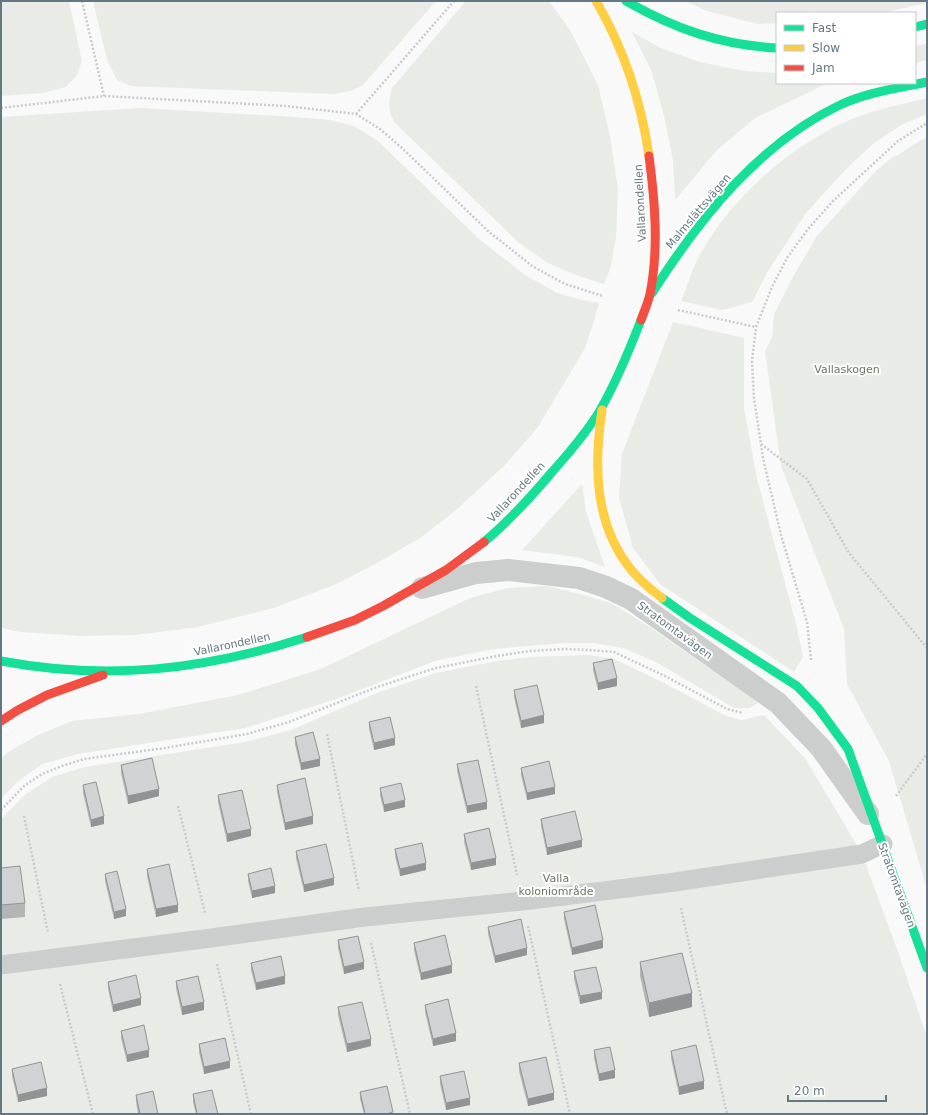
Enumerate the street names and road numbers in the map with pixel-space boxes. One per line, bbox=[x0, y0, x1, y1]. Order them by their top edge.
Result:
street label: Vallarondellen bbox=[632, 164, 649, 242]
street label: Malmslättsvägen bbox=[663, 171, 734, 251]
street label: Vallarondellen bbox=[485, 459, 548, 525]
street label: Stratomtavägen bbox=[635, 599, 715, 662]
street label: Vallarondellen bbox=[193, 630, 272, 659]
street label: Stratomtavägen bbox=[875, 841, 918, 929]

